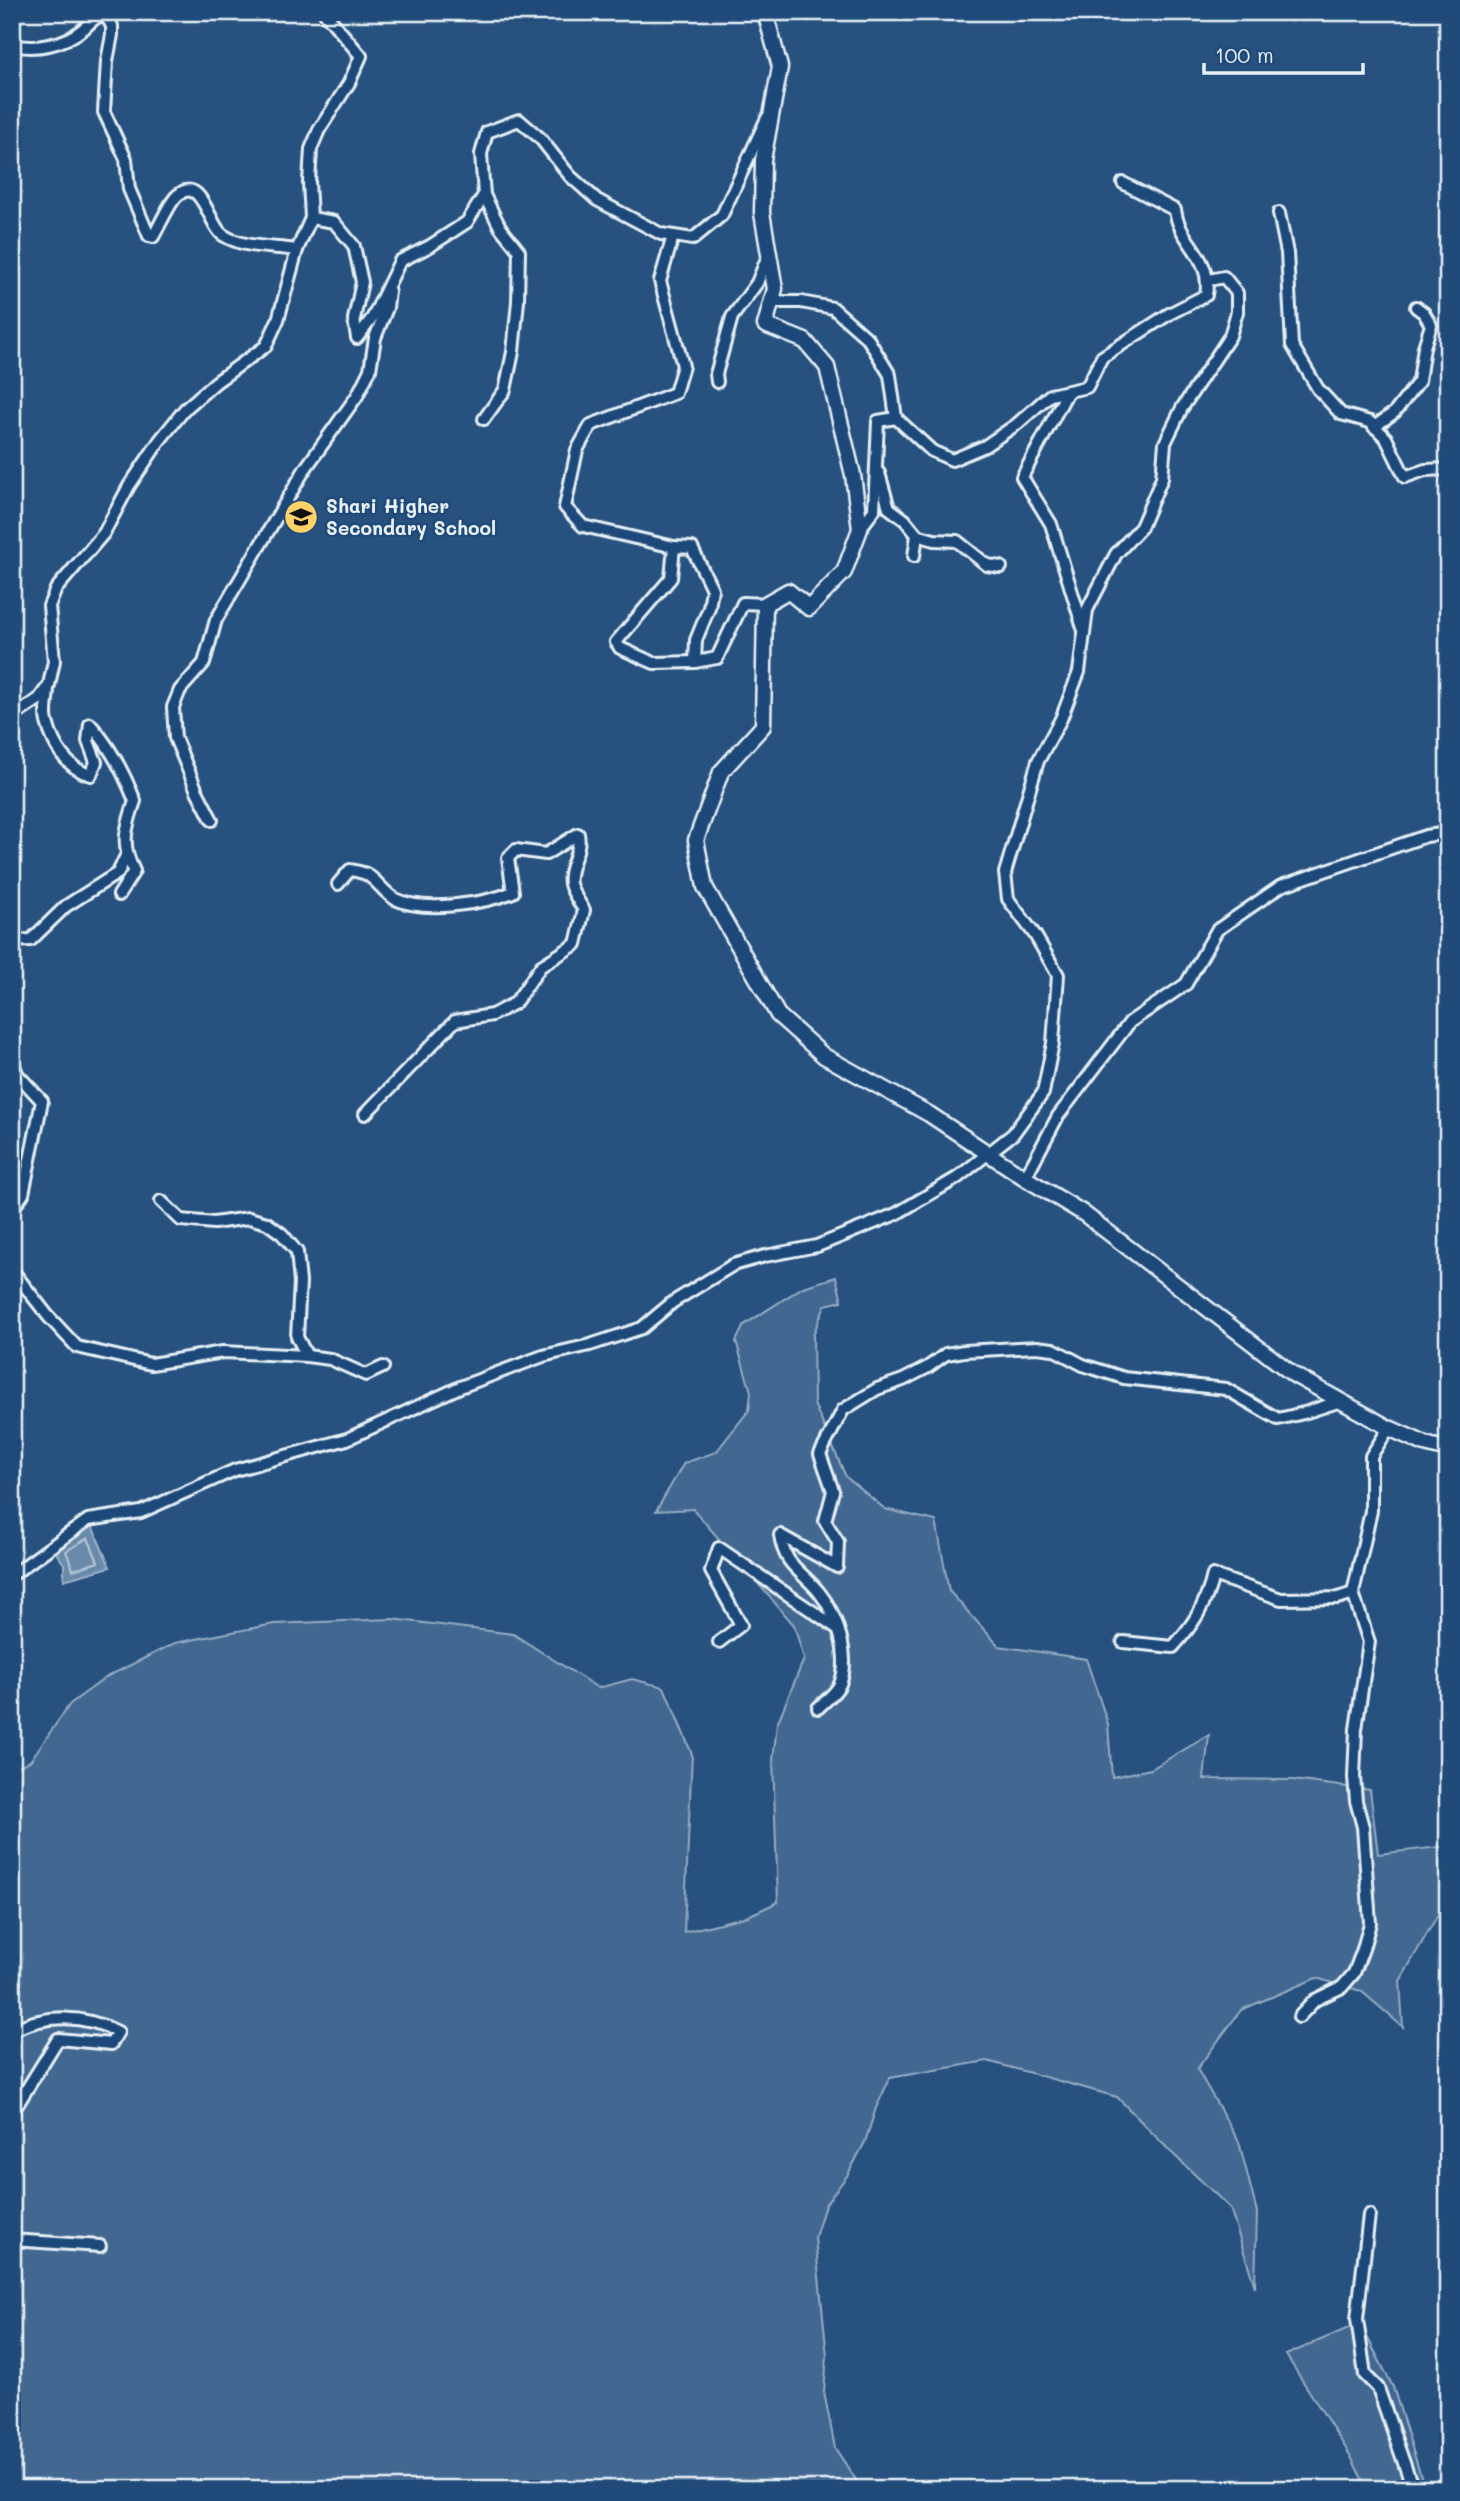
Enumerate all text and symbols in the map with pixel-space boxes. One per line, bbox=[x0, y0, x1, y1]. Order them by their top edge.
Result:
scale bar bbox=[1204, 32, 1364, 76]
text: 100 m bbox=[1215, 41, 1274, 68]
place label: Shari Higher Secondary School bbox=[326, 493, 496, 540]
school or university icon: Shari Higher Secondary School bbox=[282, 498, 320, 536]

